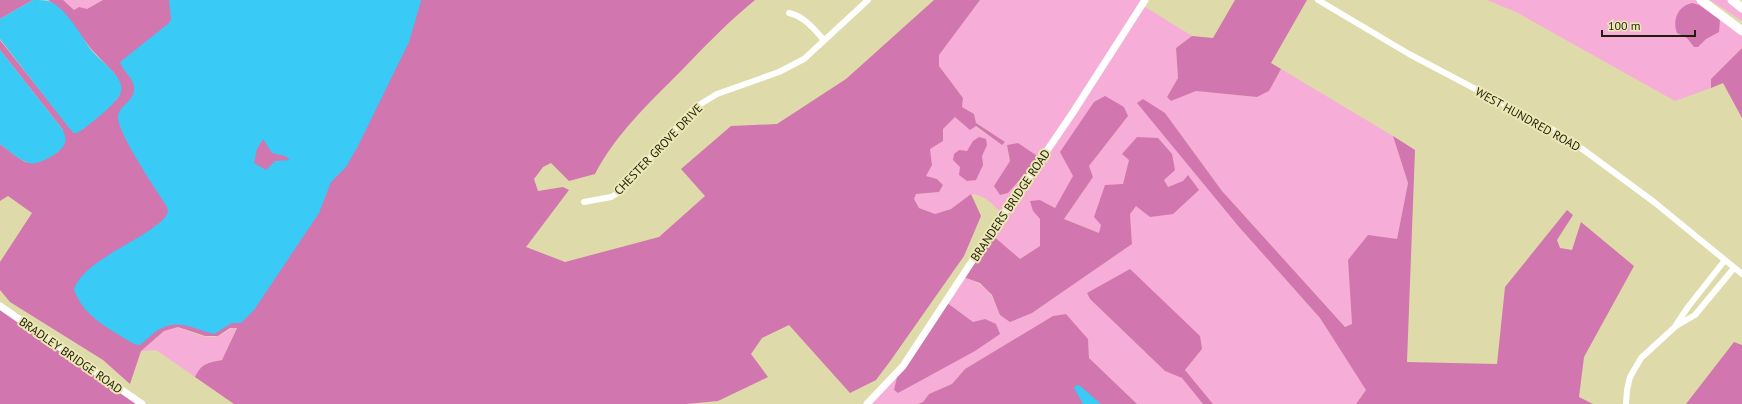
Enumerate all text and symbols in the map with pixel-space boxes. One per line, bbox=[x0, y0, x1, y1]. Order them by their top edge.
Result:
scale bar bbox=[1602, 12, 1695, 38]
text: 100 m bbox=[1608, 18, 1641, 33]
street label: WEST HUNDRED ROAD bbox=[1473, 84, 1583, 154]
street label: CHESTER GROVE DRIVE bbox=[611, 100, 705, 198]
street label: BRANDERS BRIDGE ROAD bbox=[967, 146, 1053, 264]
street label: BRADLEY BRIDGE ROAD bbox=[16, 314, 126, 396]

